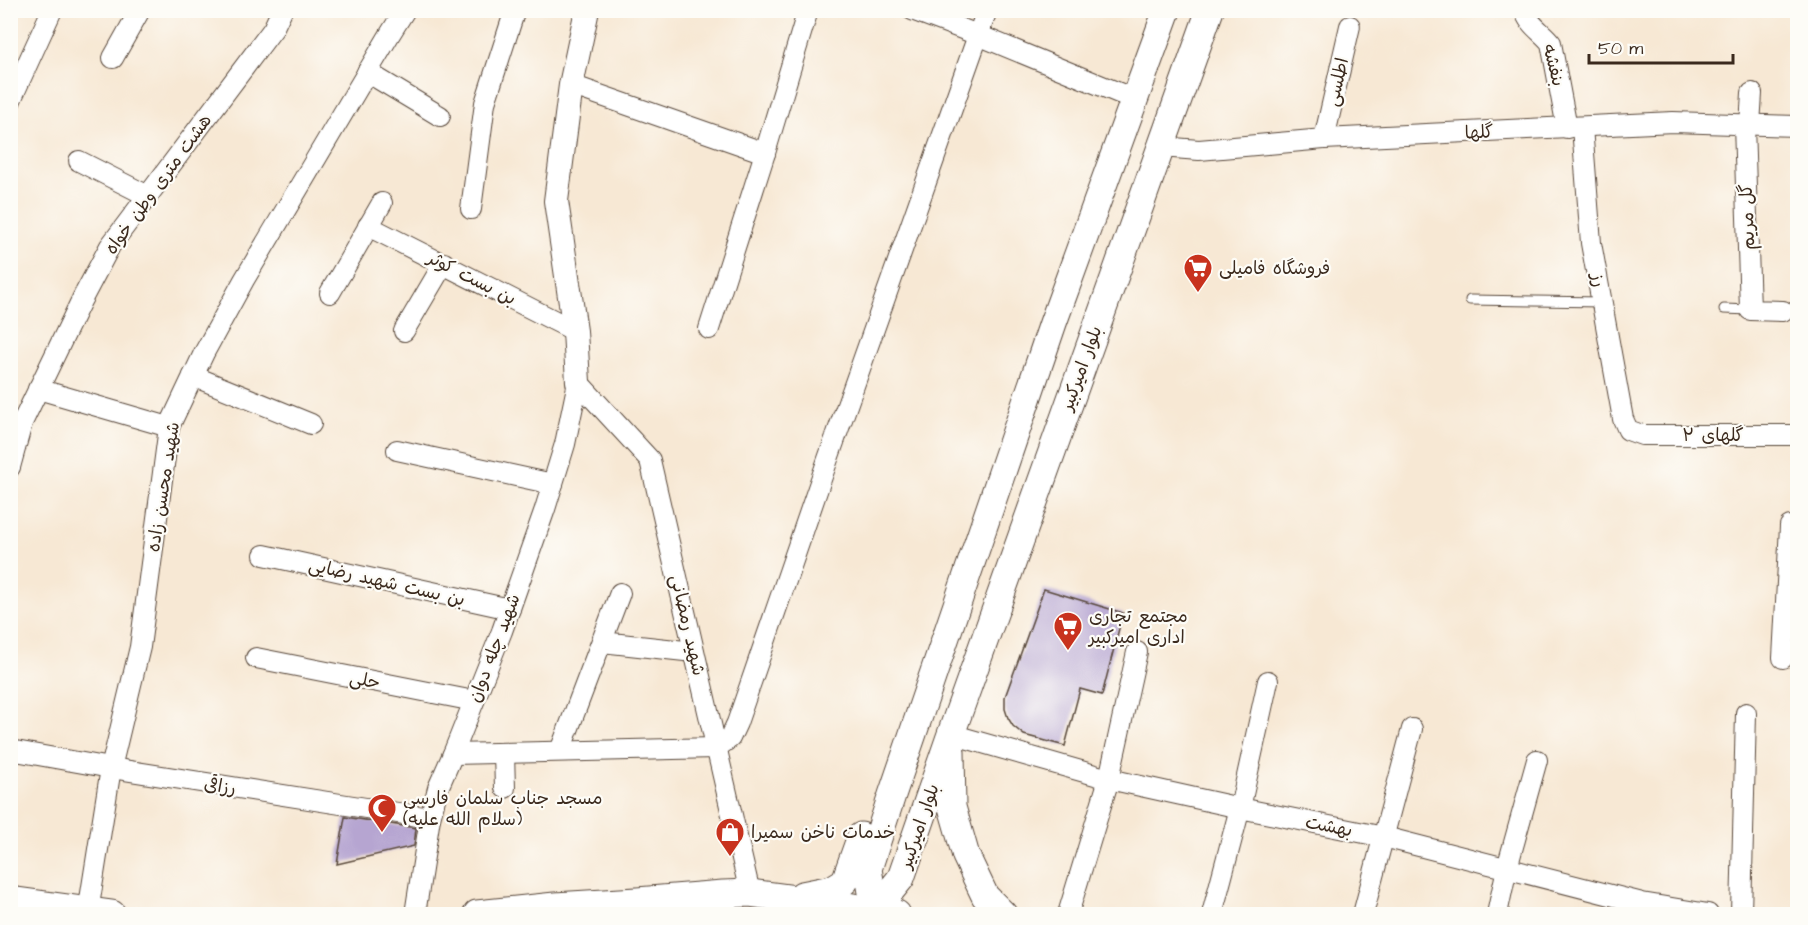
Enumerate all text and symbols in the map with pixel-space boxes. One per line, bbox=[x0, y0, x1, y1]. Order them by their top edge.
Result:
scale bar bbox=[1589, 27, 1733, 65]
text: 50 m bbox=[1598, 36, 1643, 61]
street label: بنفشه bbox=[1536, 41, 1571, 89]
street label: اطلسی bbox=[1320, 55, 1355, 109]
street label: هشت متری وطن خواه bbox=[99, 109, 218, 260]
street label: گلها bbox=[1464, 119, 1494, 146]
street label: گل مریم bbox=[1734, 183, 1762, 250]
street label: بن بست کوثر bbox=[421, 245, 520, 311]
supermarket icon: فروشگاه فامیلی bbox=[1182, 252, 1214, 294]
place label: فروشگاه فامیلی bbox=[1219, 256, 1330, 281]
street label: رز bbox=[1585, 269, 1612, 289]
street label: بلوار امیرکبیر bbox=[1054, 322, 1108, 416]
street label: شهید محسن زاده bbox=[141, 420, 186, 554]
street label: گلهای ۲ bbox=[1682, 423, 1744, 448]
street label: بن بست شهید رضایی bbox=[306, 552, 467, 613]
street label: شهید رمضانی bbox=[664, 572, 711, 678]
street label: شهید چله دوان bbox=[462, 590, 527, 706]
place label: مجتمع تجاری اداری امیرکبیر bbox=[1087, 604, 1188, 650]
supermarket icon: مجتمع تجاری اداری امیرکبیر bbox=[1052, 610, 1084, 652]
street label: حلی bbox=[348, 665, 382, 696]
street label: رزاقی bbox=[202, 772, 238, 801]
street label: بلوار امیرکبیر bbox=[893, 780, 946, 874]
place label: مسجد جناب سلمان فارسی (سلام الله علیه) bbox=[403, 786, 602, 833]
mosque icon: مسجد جناب سلمان فارسی (سلام الله علیه) bbox=[366, 792, 398, 834]
street label: بهشت bbox=[1303, 810, 1355, 843]
shop icon: خدمات ناخن سمیرا bbox=[714, 816, 746, 858]
place label: خدمات ناخن سمیرا bbox=[751, 820, 895, 845]

